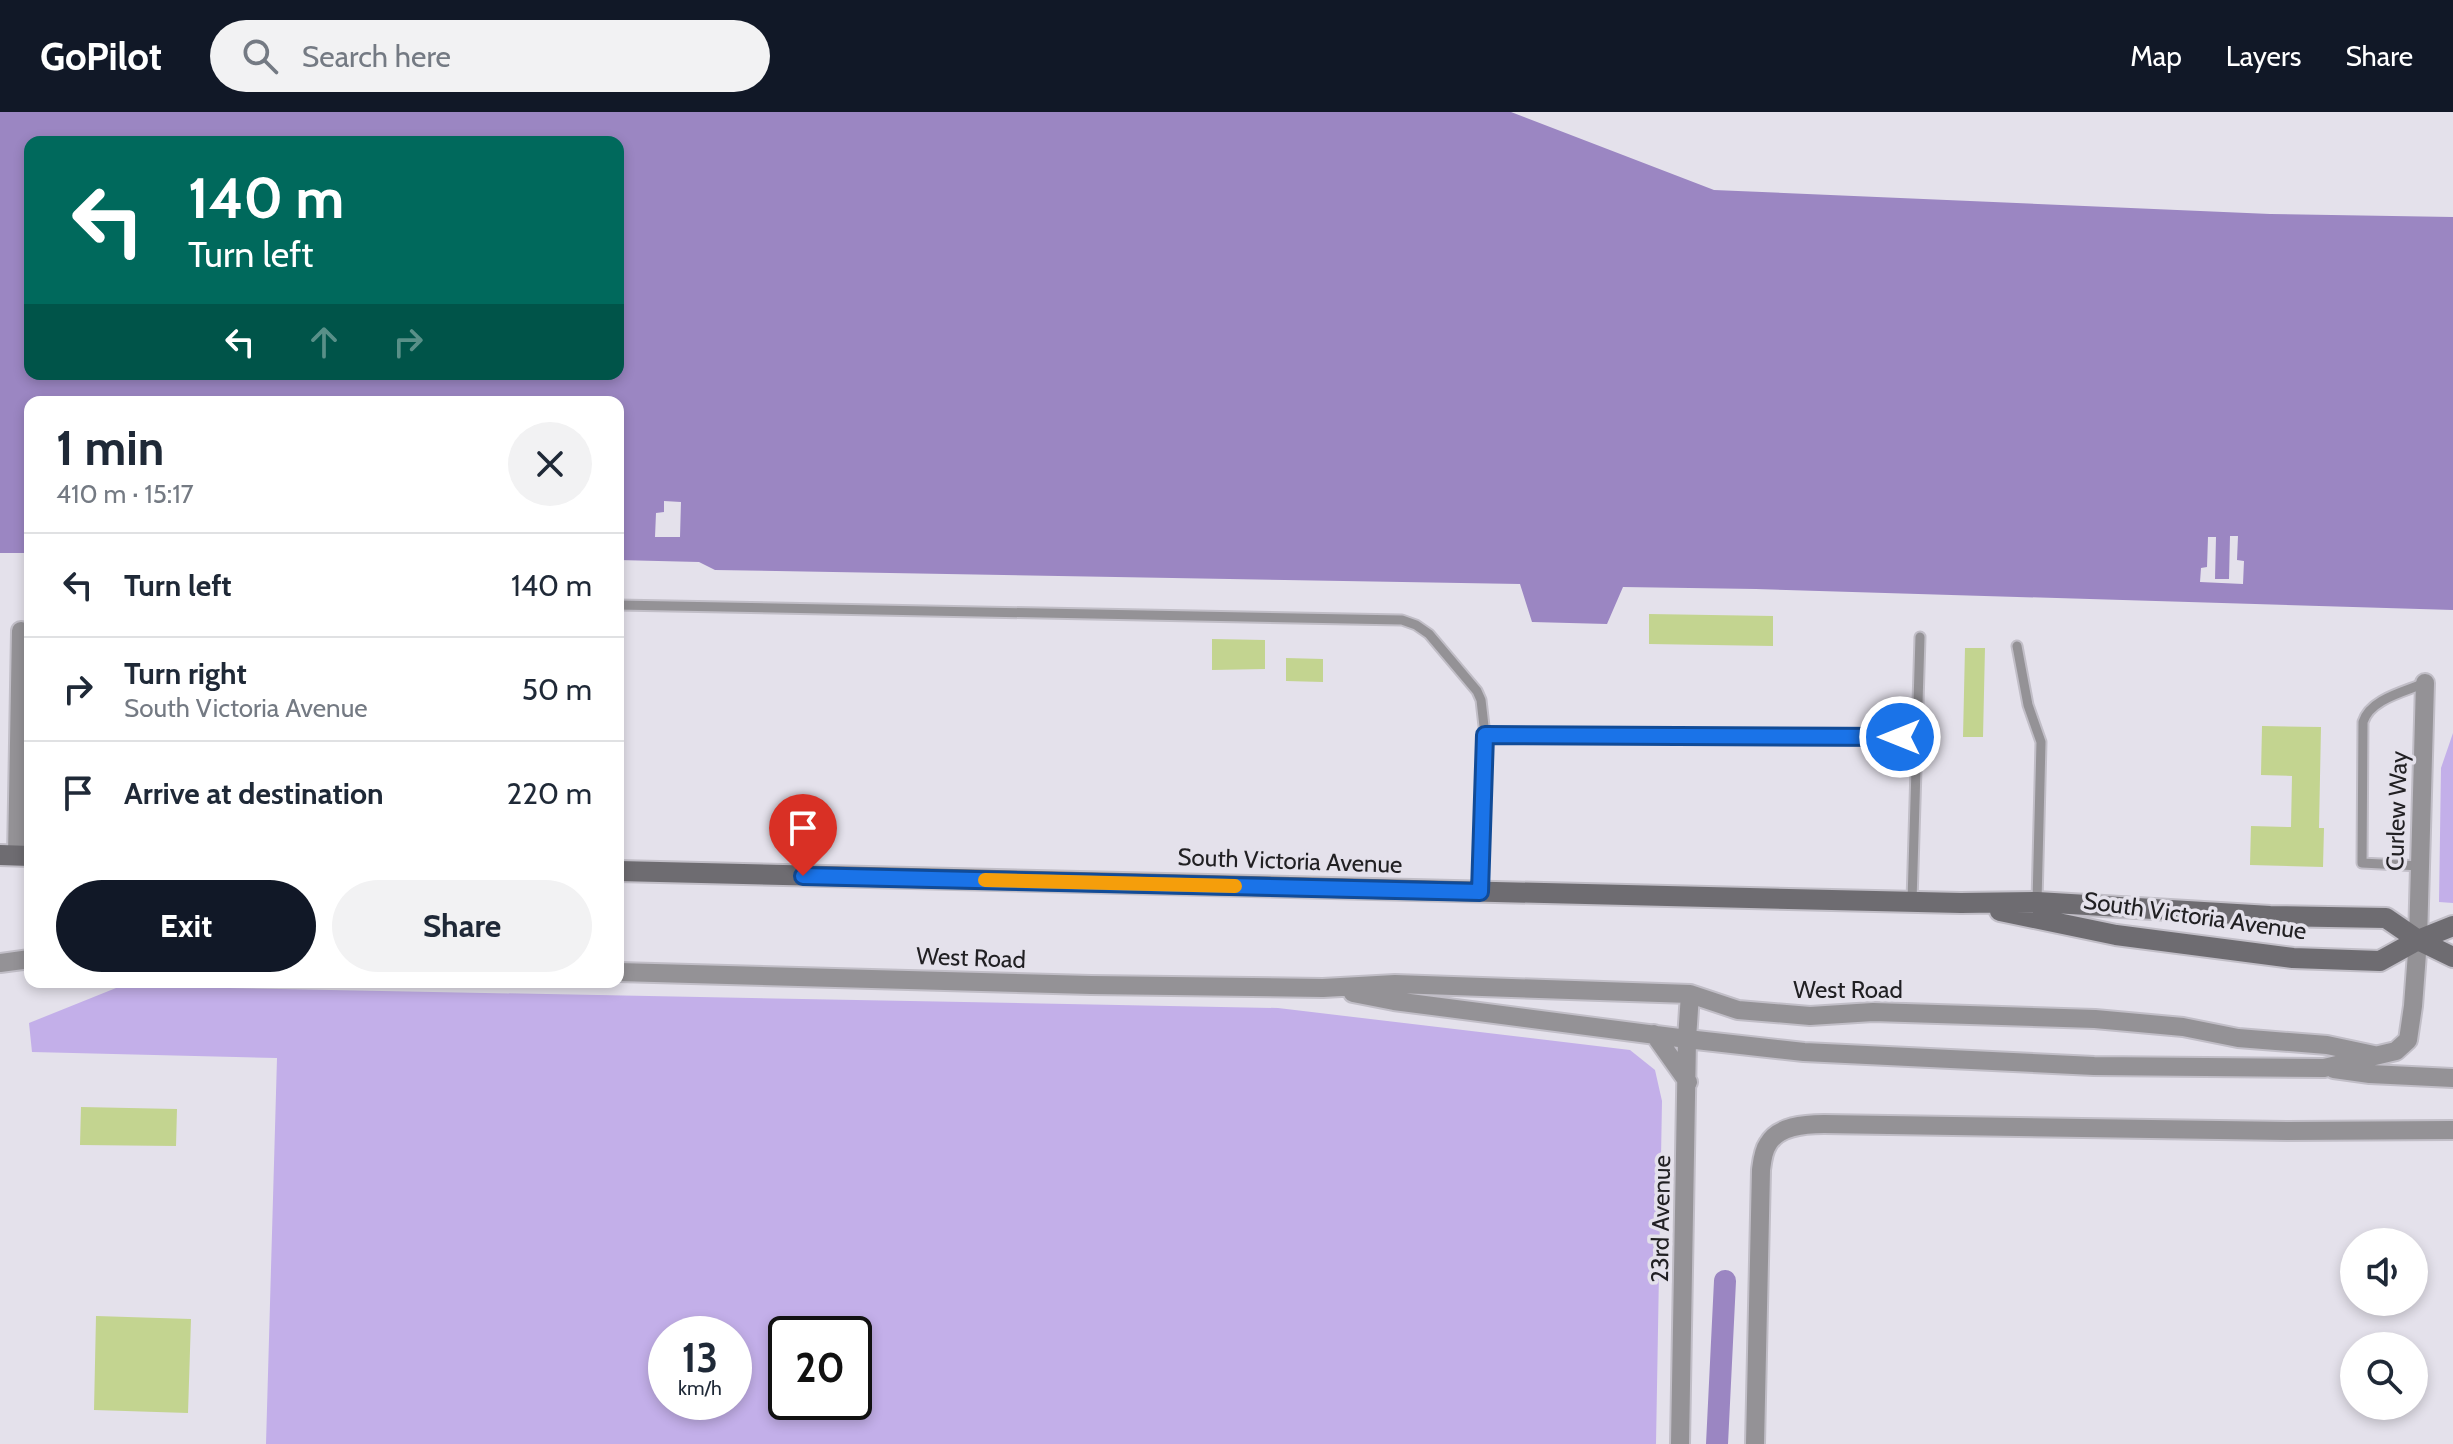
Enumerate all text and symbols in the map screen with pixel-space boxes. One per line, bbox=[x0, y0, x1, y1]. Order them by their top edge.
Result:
search box bbox=[210, 20, 770, 92]
text: GoPilot bbox=[40, 33, 162, 80]
icon: search bbox=[238, 34, 282, 78]
text: Search here bbox=[302, 38, 451, 75]
text: Map bbox=[2130, 39, 2182, 73]
text: Layers bbox=[2226, 39, 2301, 73]
text: Share bbox=[2345, 39, 2413, 73]
text: 140 m bbox=[188, 164, 344, 232]
icon: left bbox=[56, 168, 160, 272]
text: Turn left bbox=[188, 232, 313, 276]
icon: left bbox=[218, 320, 262, 364]
icon: ahead bbox=[302, 320, 346, 364]
icon: right bbox=[386, 320, 430, 364]
text: 1 min bbox=[56, 419, 164, 477]
button: close bbox=[508, 422, 592, 506]
text: 410 m · 15:17 bbox=[56, 478, 194, 510]
icon: left bbox=[56, 563, 100, 607]
text: Turn left bbox=[124, 567, 232, 604]
text: 140 m bbox=[511, 567, 592, 604]
text: Turn right bbox=[124, 655, 247, 692]
icon: right bbox=[56, 667, 100, 711]
text: 50 m bbox=[522, 671, 592, 708]
text: South Victoria Avenue bbox=[124, 692, 368, 724]
position arrow bbox=[1858, 695, 1942, 779]
street label: Curlew Way bbox=[2380, 750, 2413, 872]
icon: arrive bbox=[56, 771, 100, 815]
text: Arrive at destination bbox=[124, 775, 384, 812]
text: 220 m bbox=[507, 775, 592, 812]
pin bbox=[769, 794, 837, 876]
icon: arrive bbox=[781, 806, 825, 850]
street label: South Victoria Avenue bbox=[1177, 842, 1403, 879]
button: Exit bbox=[56, 880, 316, 972]
button: Share bbox=[332, 880, 592, 972]
street label: South Victoria Avenue bbox=[2082, 885, 2308, 946]
street label: West Road bbox=[916, 941, 1026, 974]
street label: West Road bbox=[1793, 975, 1903, 1004]
street label: 23rd Avenue bbox=[1645, 1155, 1676, 1283]
map controls bbox=[2340, 1228, 2428, 1420]
button: sound bbox=[2340, 1228, 2428, 1316]
speed limit sign: 20 bbox=[768, 1316, 872, 1420]
button: search bbox=[2340, 1332, 2428, 1420]
text: 13 bbox=[682, 1333, 718, 1382]
text: km/h bbox=[678, 1376, 722, 1400]

